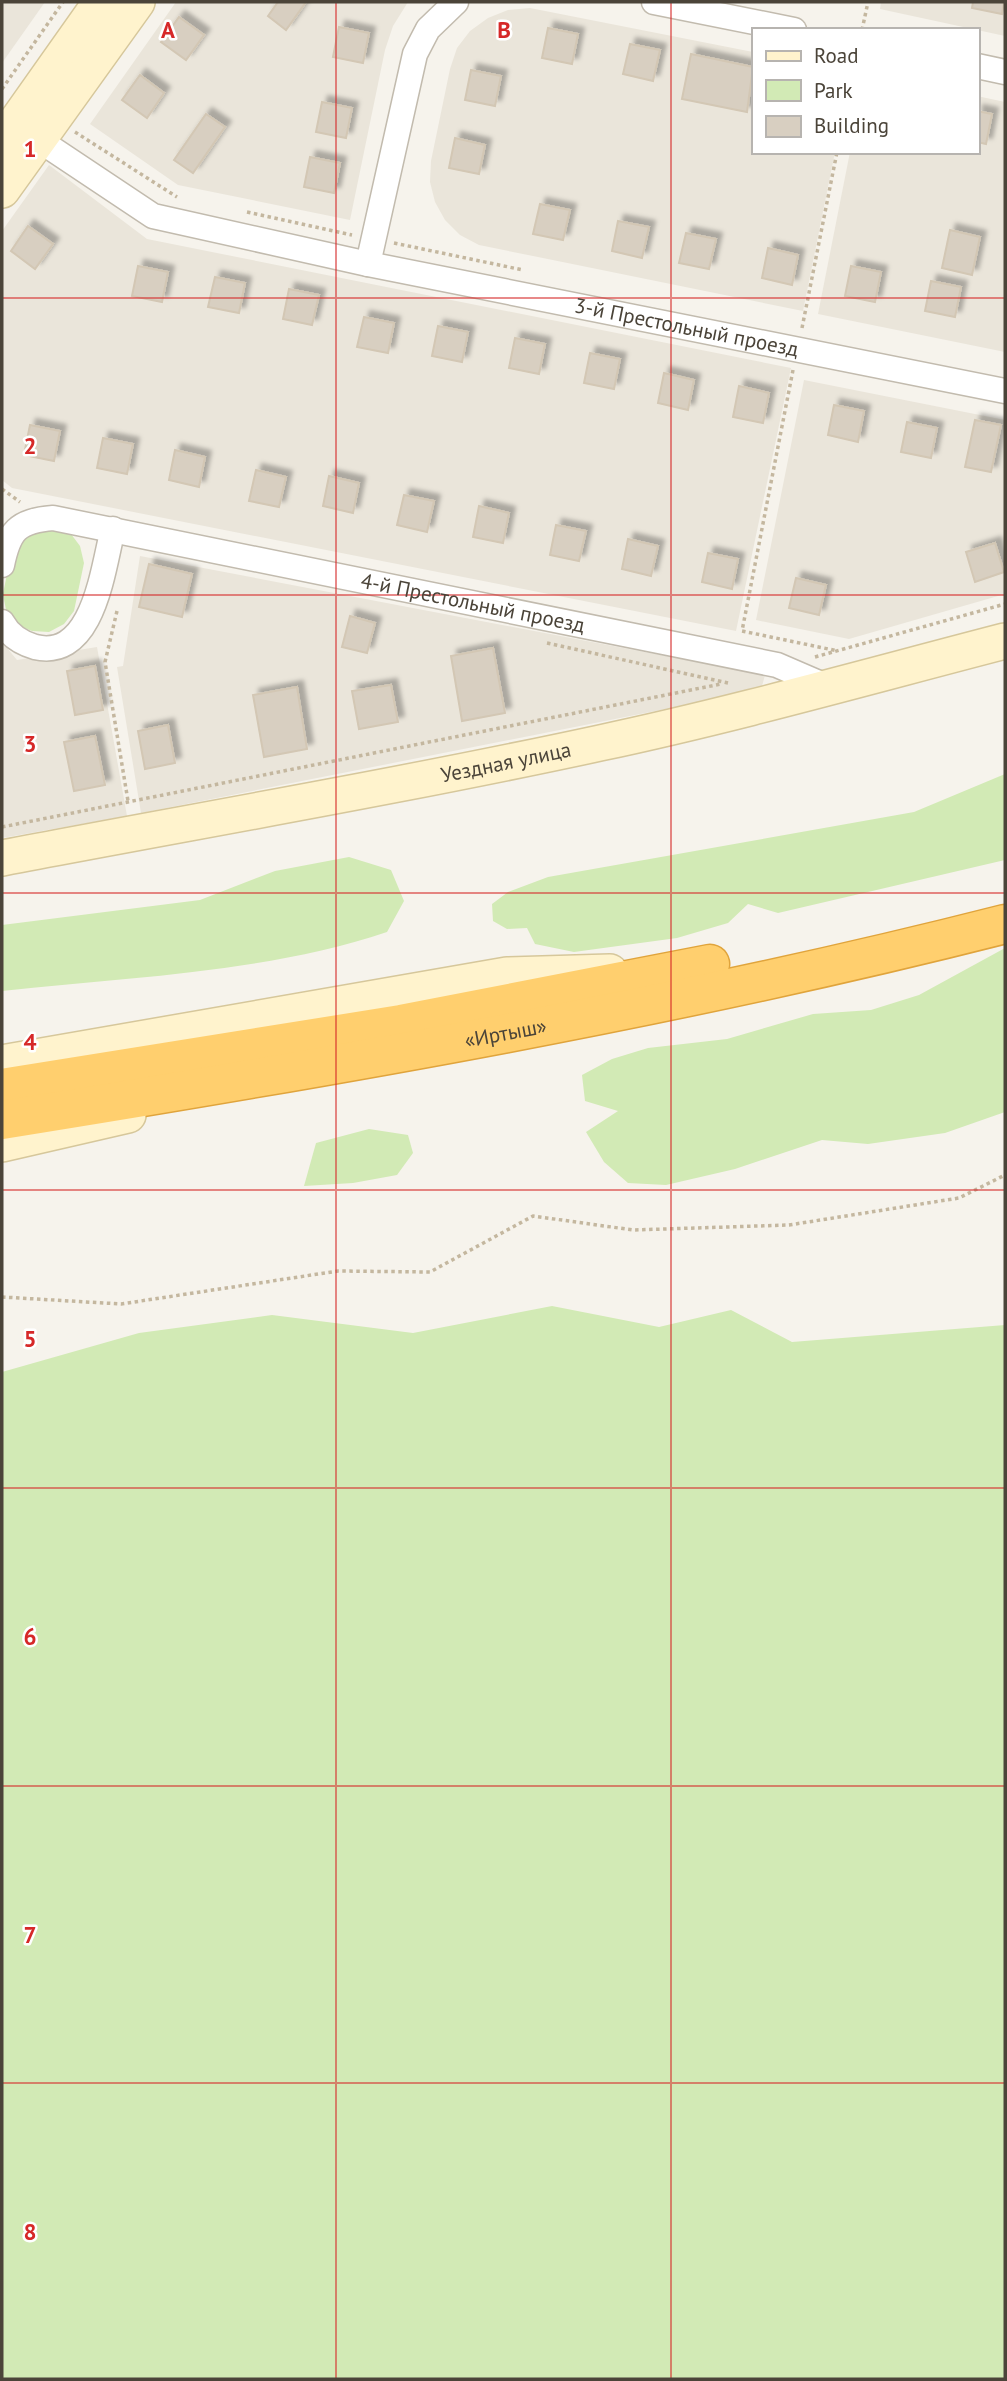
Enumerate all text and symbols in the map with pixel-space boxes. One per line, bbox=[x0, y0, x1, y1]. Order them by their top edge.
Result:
text: A bbox=[161, 15, 175, 44]
text: B bbox=[497, 15, 511, 44]
legend bbox=[752, 28, 979, 154]
text: Road bbox=[814, 42, 858, 69]
text: Park bbox=[814, 77, 853, 104]
text: Building bbox=[814, 112, 889, 139]
text: 1 bbox=[23, 134, 37, 163]
street label: 3-й Престольный проезд bbox=[572, 291, 801, 363]
text: 2 bbox=[23, 431, 37, 460]
street label: 4-й Престольный проезд bbox=[359, 567, 587, 639]
text: 3 bbox=[23, 729, 37, 758]
street label: Уездная улица bbox=[438, 736, 574, 788]
street label: «Иртыш» bbox=[462, 1012, 549, 1054]
text: 4 bbox=[23, 1027, 37, 1056]
text: 5 bbox=[23, 1324, 37, 1353]
text: 6 bbox=[23, 1622, 37, 1651]
text: 7 bbox=[23, 1920, 37, 1949]
text: 8 bbox=[23, 2217, 37, 2246]

